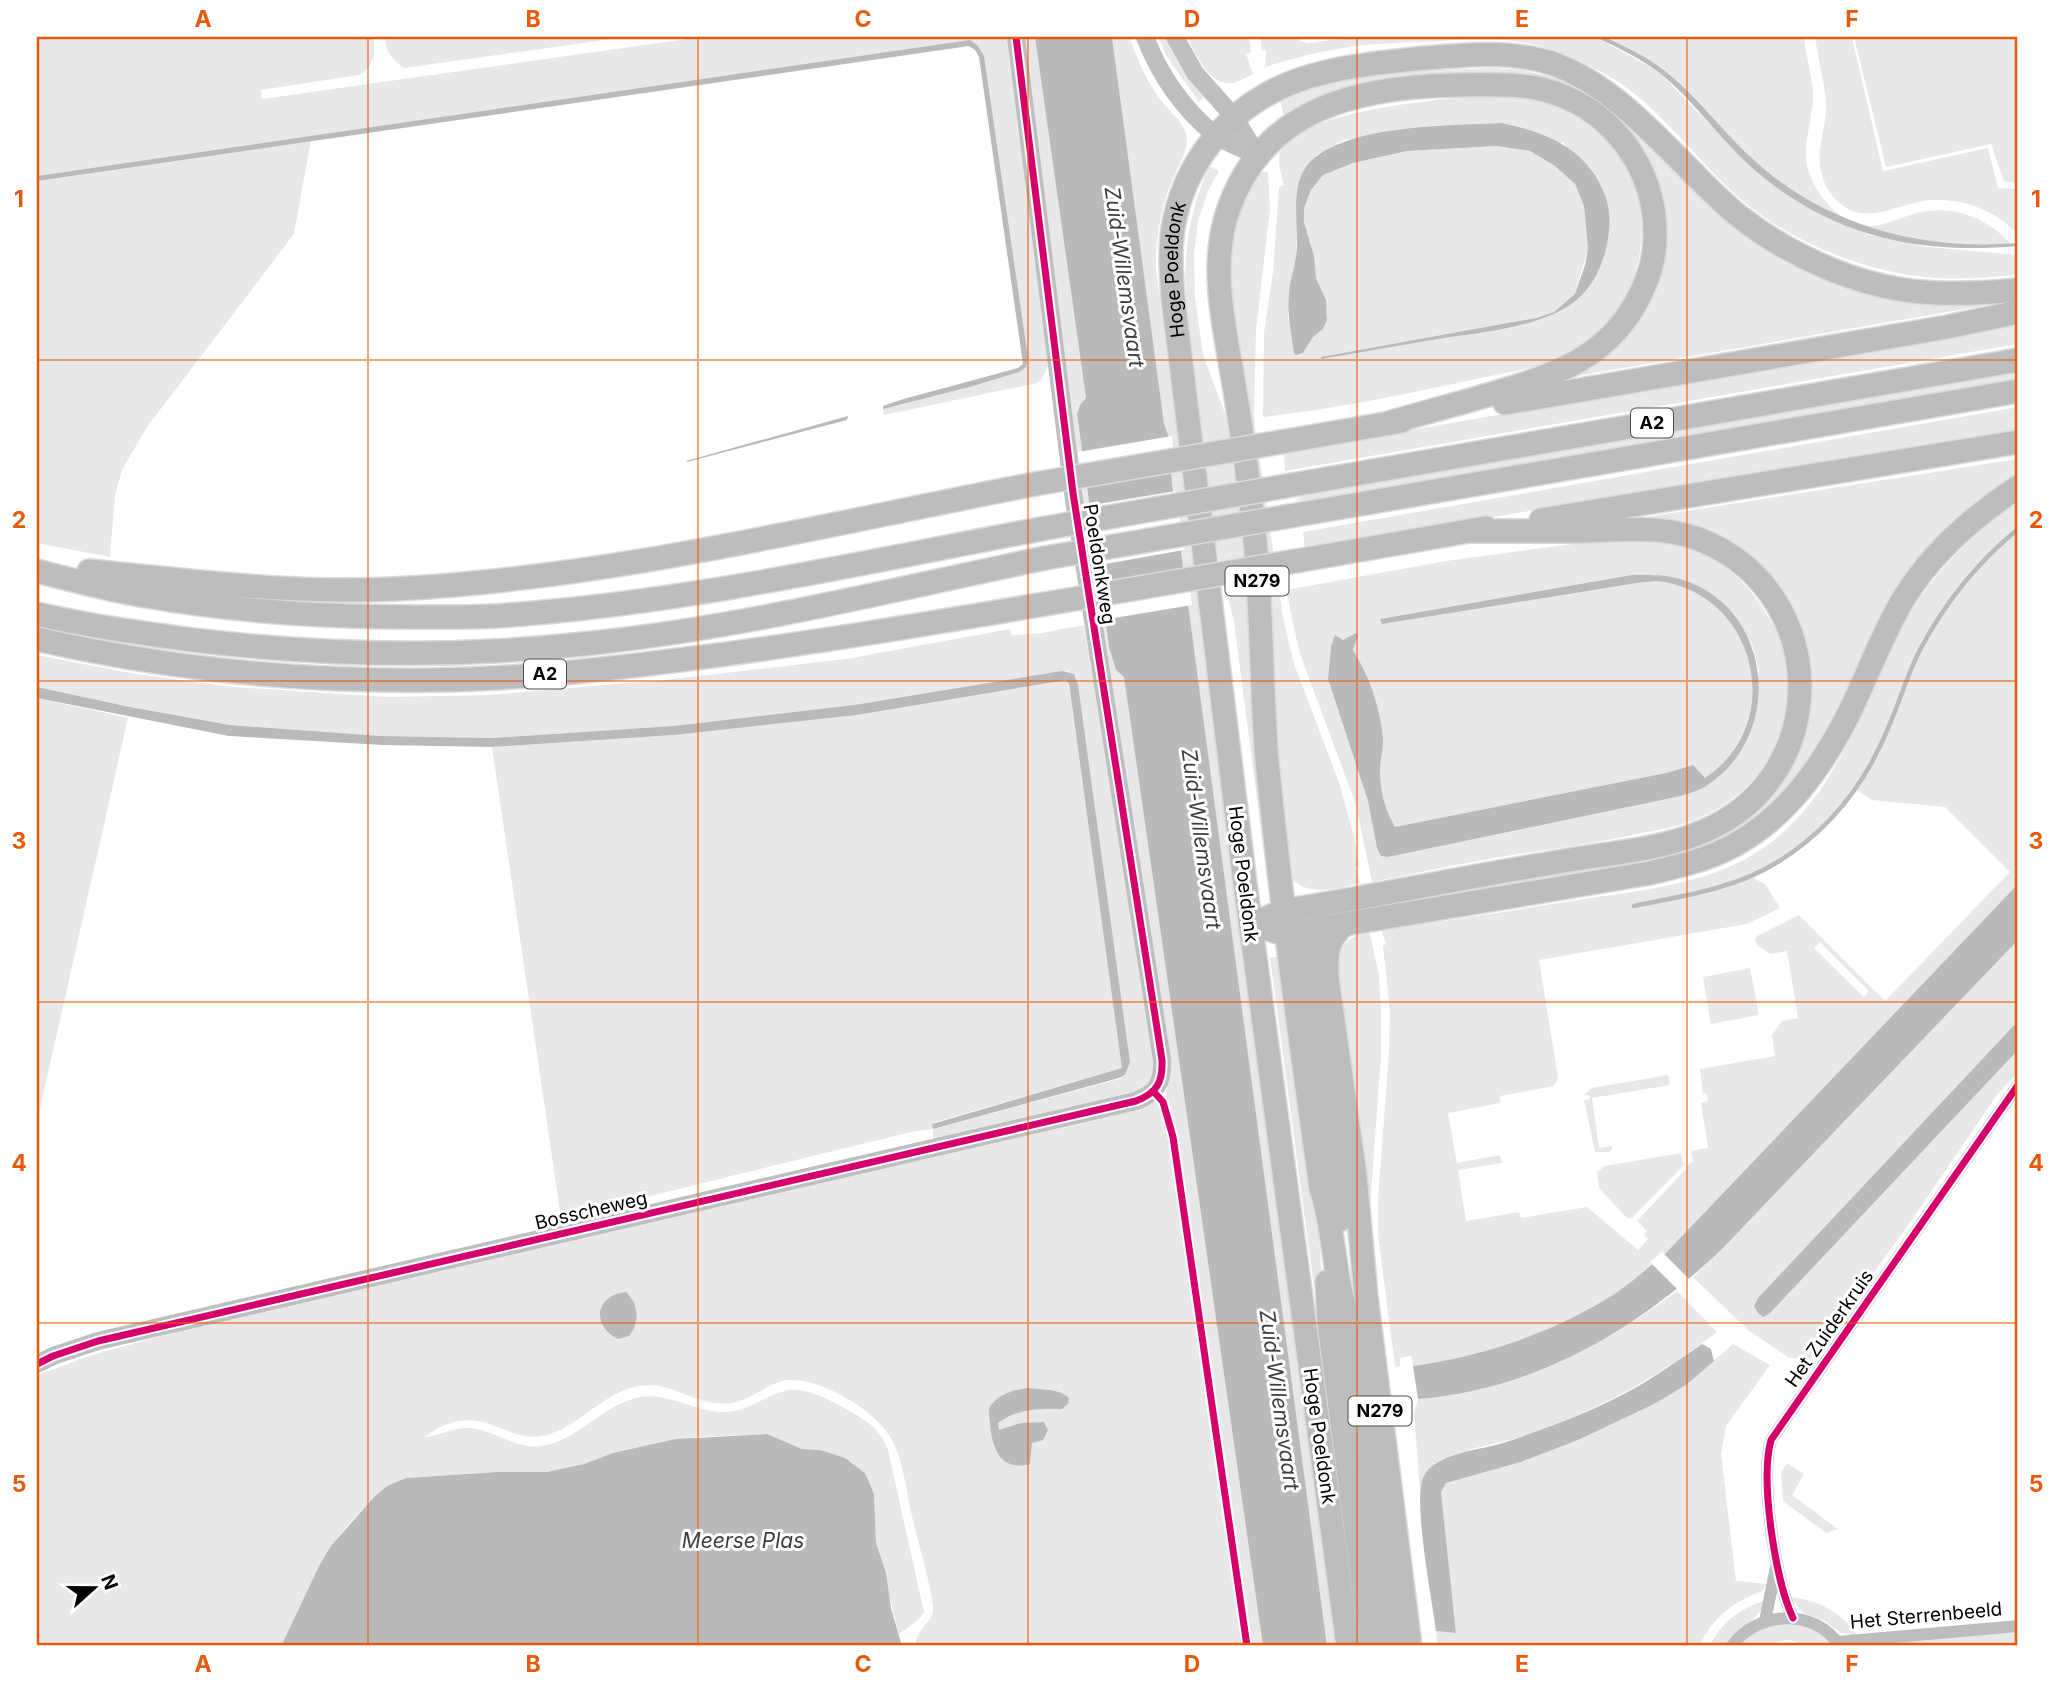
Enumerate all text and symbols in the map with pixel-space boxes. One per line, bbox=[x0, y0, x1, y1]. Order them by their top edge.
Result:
text: A bbox=[194, 5, 212, 33]
text: B bbox=[525, 5, 541, 33]
text: C bbox=[854, 5, 872, 33]
text: D bbox=[1184, 5, 1200, 33]
text: E bbox=[1515, 5, 1529, 33]
text: F bbox=[1845, 5, 1859, 33]
text: 1 bbox=[14, 185, 24, 213]
water label: Zuid-Willemsvaart bbox=[1099, 185, 1150, 370]
text: 1 bbox=[2031, 185, 2041, 213]
street label: Hoge Poeldonk bbox=[1160, 198, 1191, 339]
road number: A2 bbox=[1631, 408, 1673, 438]
street label: Poeldonkweg bbox=[1079, 502, 1120, 626]
text: 2 bbox=[12, 506, 26, 534]
text: 2 bbox=[2029, 506, 2043, 534]
road number: N279 bbox=[1226, 566, 1288, 596]
road number: A2 bbox=[524, 660, 566, 688]
water label: Zuid-Willemsvaart bbox=[1176, 747, 1227, 932]
street label: Hoge Poeldonk bbox=[1224, 804, 1263, 944]
text: 3 bbox=[12, 827, 26, 855]
text: 3 bbox=[2029, 827, 2043, 855]
text: 4 bbox=[11, 1149, 27, 1177]
text: 4 bbox=[2028, 1149, 2044, 1177]
street label: Bosscheweg bbox=[533, 1186, 650, 1235]
street label: Het Zuiderkruis bbox=[1780, 1265, 1878, 1391]
water label: Zuid-Willemsvaart bbox=[1254, 1308, 1305, 1493]
street label: Hoge Poeldonk bbox=[1299, 1366, 1341, 1506]
road number: N279 bbox=[1348, 1396, 1412, 1426]
text: 5 bbox=[12, 1470, 26, 1498]
text: 5 bbox=[2029, 1470, 2043, 1498]
water label: Meerse Plas bbox=[682, 1528, 804, 1553]
north arrow bbox=[60, 1554, 130, 1624]
text: N bbox=[96, 1571, 123, 1593]
street label: Het Sterrenbeeld bbox=[1849, 1597, 2003, 1634]
text: A bbox=[194, 1650, 212, 1678]
text: B bbox=[525, 1650, 541, 1678]
text: C bbox=[854, 1650, 872, 1678]
text: D bbox=[1184, 1650, 1200, 1678]
text: E bbox=[1515, 1650, 1529, 1678]
text: F bbox=[1845, 1650, 1859, 1678]

